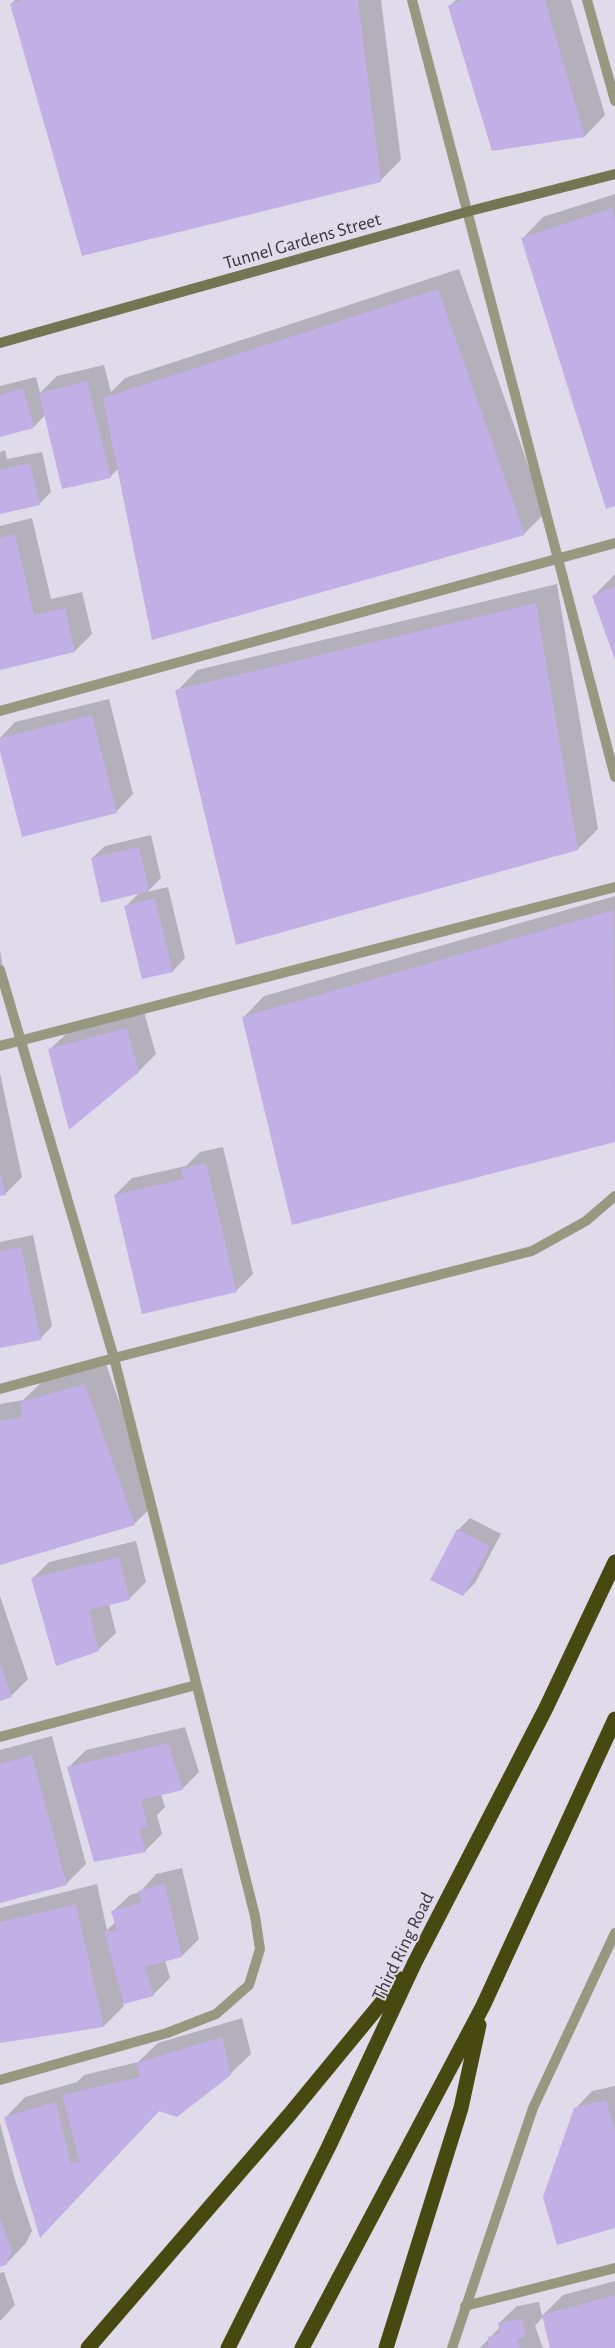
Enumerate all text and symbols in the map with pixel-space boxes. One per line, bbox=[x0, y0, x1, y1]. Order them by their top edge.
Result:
street label: Tunnel Gardens Street bbox=[222, 210, 383, 273]
street label: Third Ring Road bbox=[369, 1889, 438, 2004]

